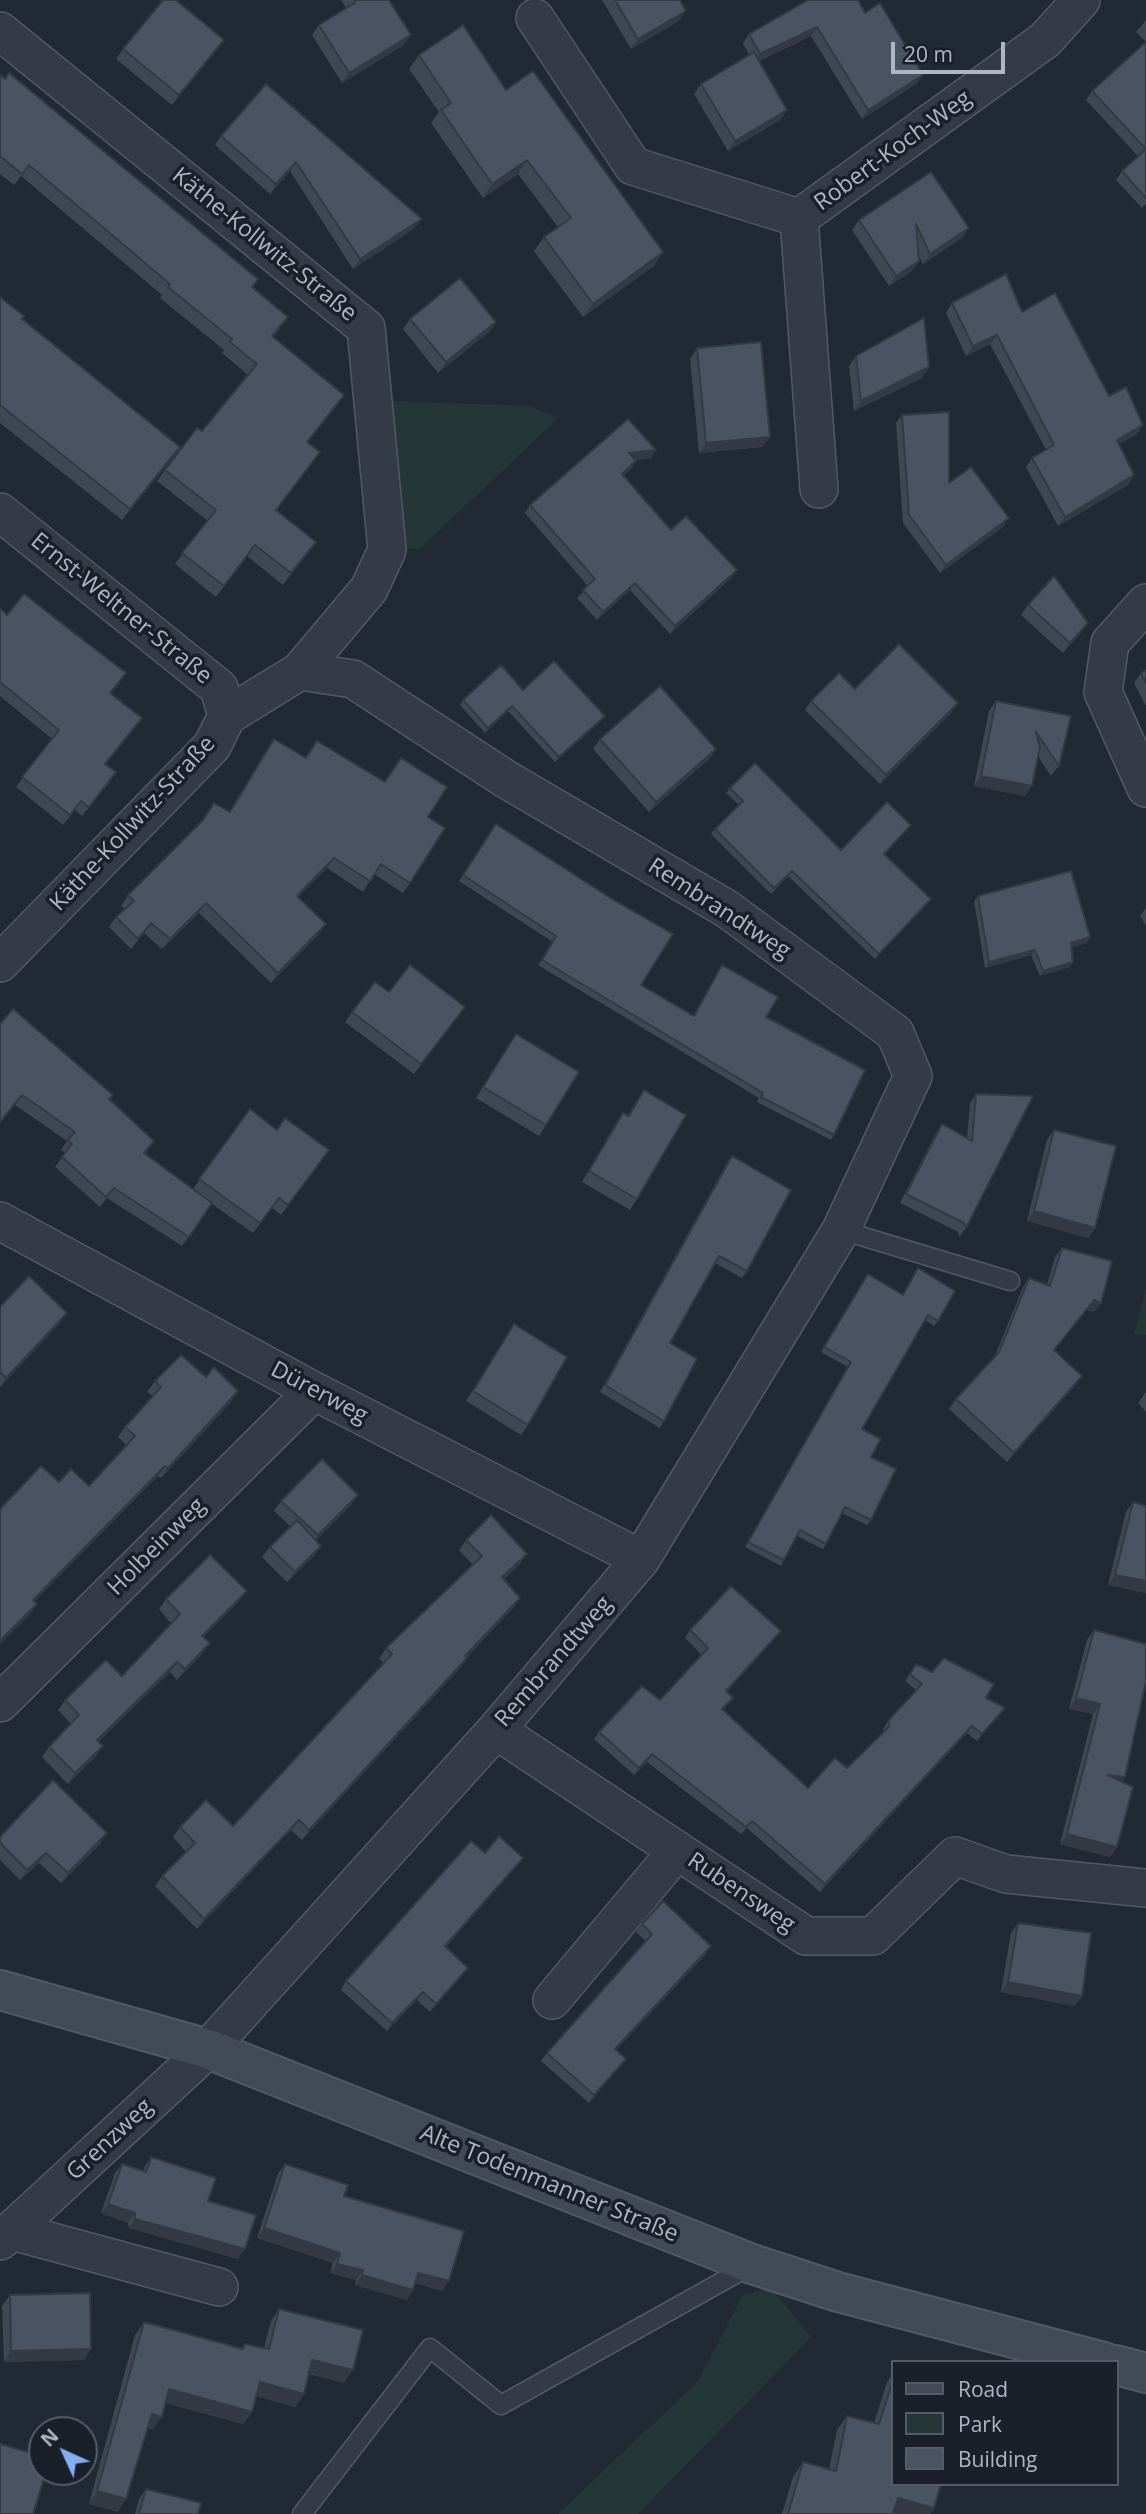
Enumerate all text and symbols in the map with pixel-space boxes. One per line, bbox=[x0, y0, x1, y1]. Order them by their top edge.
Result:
scale bar bbox=[894, 28, 1008, 72]
text: 20 m bbox=[904, 40, 953, 68]
street label: Robert-Koch-Weg bbox=[809, 85, 977, 217]
street label: Käthe-Kollwitz-Straße bbox=[166, 162, 362, 328]
street label: Ernst-Weltner-Straße bbox=[25, 527, 217, 691]
street label: Käthe-Kollwitz-Straße bbox=[45, 731, 221, 917]
street label: Rembrandtweg bbox=[643, 853, 795, 965]
street label: Dürerweg bbox=[266, 1356, 372, 1430]
street label: Holbeinweg bbox=[102, 1492, 212, 1602]
street label: Rembrandtweg bbox=[490, 1591, 618, 1733]
street label: Rubensweg bbox=[682, 1847, 800, 1939]
street label: Grenzweg bbox=[61, 2093, 159, 2187]
street label: Alte Todenmanner Straße bbox=[416, 2120, 682, 2248]
legend bbox=[890, 2360, 1118, 2486]
text: Road bbox=[958, 2375, 1008, 2403]
text: Park bbox=[958, 2410, 1002, 2438]
north arrow bbox=[28, 2416, 98, 2486]
text: N bbox=[35, 2423, 64, 2452]
text: Building bbox=[958, 2445, 1037, 2473]

